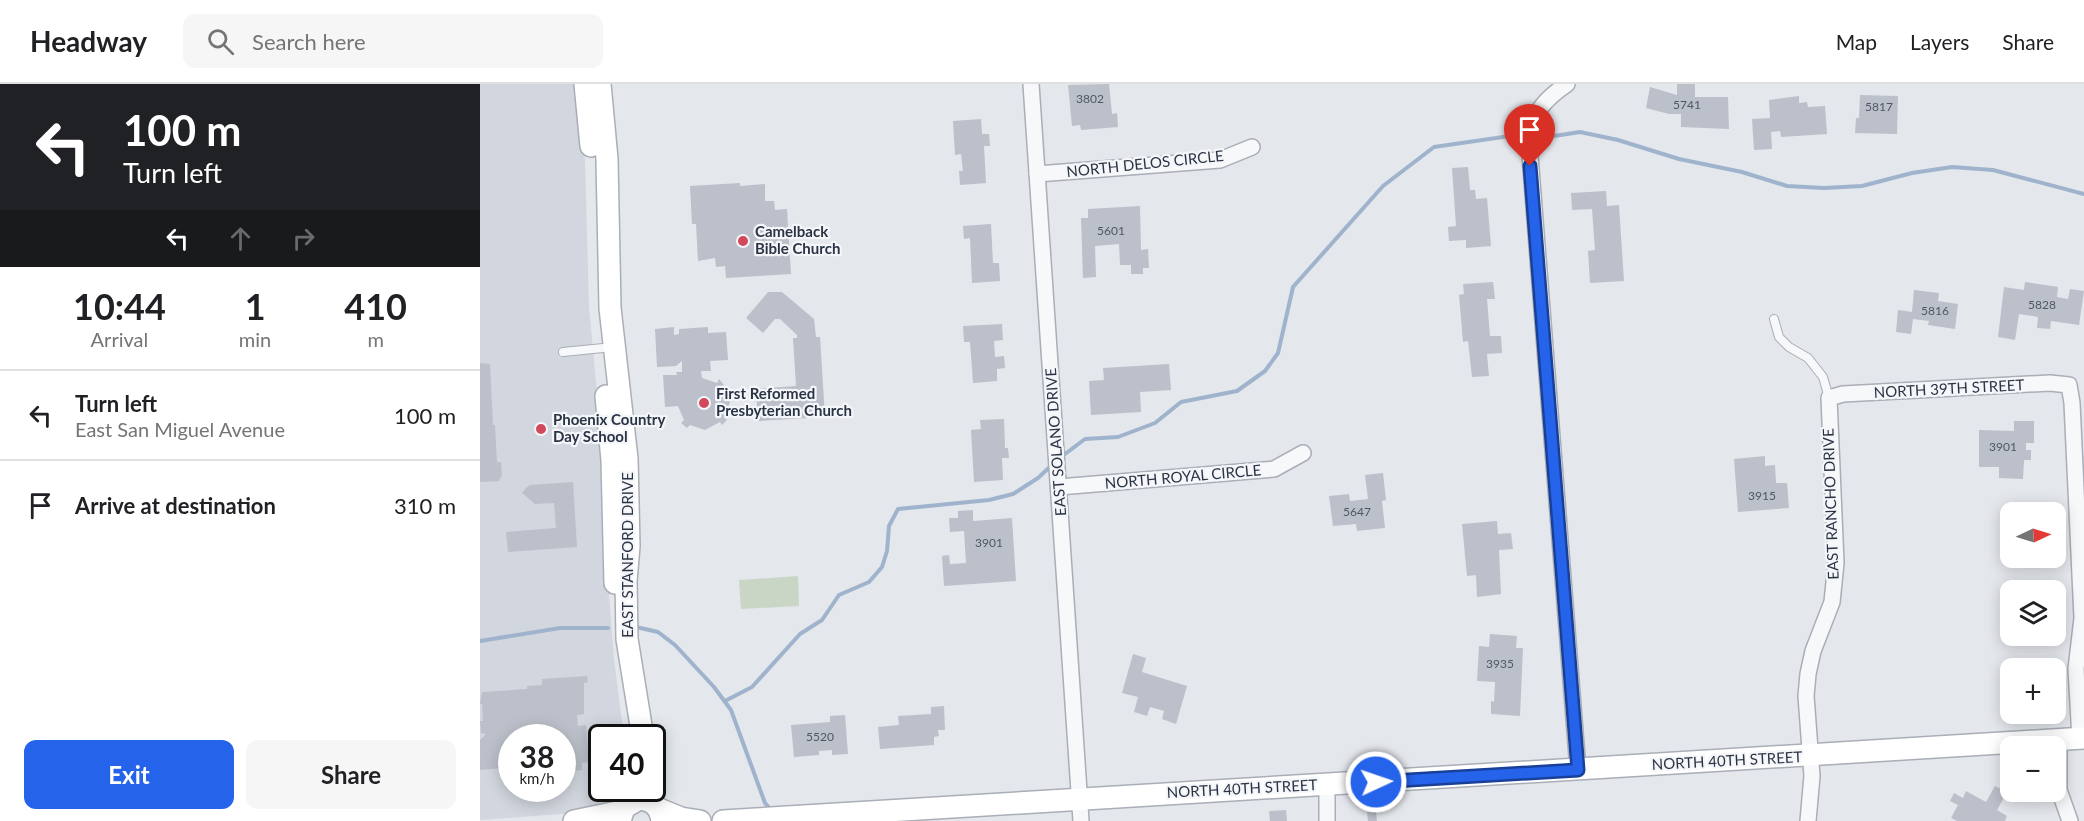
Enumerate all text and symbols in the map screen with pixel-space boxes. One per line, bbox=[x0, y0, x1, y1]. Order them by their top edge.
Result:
search box bbox=[183, 14, 603, 68]
text: Headway bbox=[30, 24, 147, 58]
icon: search bbox=[204, 25, 237, 58]
text: Search here bbox=[252, 28, 366, 55]
text: Map bbox=[1836, 29, 1877, 54]
text: Layers bbox=[1910, 29, 1969, 54]
text: Share bbox=[2002, 29, 2054, 54]
house number: 3802 bbox=[1076, 91, 1104, 106]
house number: 5741 bbox=[1673, 97, 1701, 112]
house number: 5817 bbox=[1865, 99, 1893, 114]
pin bbox=[1504, 104, 1555, 166]
text: 100 m bbox=[123, 105, 241, 155]
icon: left bbox=[24, 108, 102, 186]
icon: arrive bbox=[1513, 113, 1546, 146]
street label: NORTH DELOS CIRCLE bbox=[1065, 146, 1224, 180]
text: Turn left bbox=[123, 156, 222, 189]
icon: left bbox=[161, 222, 194, 255]
icon: ahead bbox=[224, 222, 257, 255]
icon: right bbox=[287, 222, 320, 255]
place label: Camelback Bible Church bbox=[755, 222, 840, 257]
house number: 5601 bbox=[1097, 223, 1125, 238]
marker: Camelback Bible Church bbox=[736, 234, 750, 248]
text: 10:44 bbox=[73, 284, 166, 328]
text: 1 bbox=[245, 284, 266, 328]
text: 410 bbox=[344, 284, 407, 328]
house number: 5828 bbox=[2028, 297, 2056, 312]
house number: 5816 bbox=[1921, 303, 1949, 318]
text: Arrival bbox=[91, 327, 148, 351]
text: min bbox=[239, 327, 271, 351]
text: m bbox=[367, 327, 384, 351]
street label: EAST SOLANO DRIVE bbox=[1041, 367, 1069, 517]
street label: NORTH 39TH STREET bbox=[1873, 375, 2025, 401]
place label: First Reformed Presbyterian Church bbox=[716, 384, 852, 419]
text: Turn left bbox=[75, 390, 157, 417]
marker: First Reformed Presbyterian Church bbox=[697, 396, 711, 410]
icon: left bbox=[24, 399, 57, 432]
text: 100 m bbox=[394, 402, 456, 429]
place label: Phoenix Country Day School bbox=[553, 410, 665, 445]
text: East San Miguel Avenue bbox=[75, 417, 285, 441]
marker: Phoenix Country Day School bbox=[534, 422, 548, 436]
street label: EAST RANCHO DRIVE bbox=[1818, 428, 1842, 580]
house number: 3901 bbox=[1989, 439, 2017, 454]
street label: NORTH ROYAL CIRCLE bbox=[1104, 460, 1262, 492]
street label: EAST STANFORD DRIVE bbox=[618, 472, 636, 638]
house number: 3915 bbox=[1748, 488, 1776, 503]
icon: arrive bbox=[24, 489, 57, 522]
text: Arrive at destination bbox=[75, 492, 276, 519]
text: 310 m bbox=[394, 492, 456, 519]
north arrow bbox=[2000, 502, 2066, 568]
map controls bbox=[2000, 502, 2066, 802]
house number: 5647 bbox=[1343, 504, 1371, 519]
house number: 3901 bbox=[975, 535, 1003, 550]
button: layers bbox=[2000, 580, 2066, 646]
house number: 3935 bbox=[1486, 656, 1514, 671]
button: + bbox=[2000, 658, 2066, 724]
speed limit sign: 40 bbox=[588, 724, 666, 802]
house number: 5520 bbox=[806, 729, 834, 744]
button: − bbox=[2000, 736, 2066, 802]
text: 38 bbox=[520, 738, 554, 774]
button: Exit bbox=[24, 740, 234, 809]
button: Share bbox=[246, 740, 456, 809]
street label: NORTH 40TH STREET bbox=[1651, 747, 1803, 773]
position arrow bbox=[1344, 750, 1408, 814]
text: km/h bbox=[519, 769, 555, 787]
street label: NORTH 40TH STREET bbox=[1166, 775, 1318, 801]

